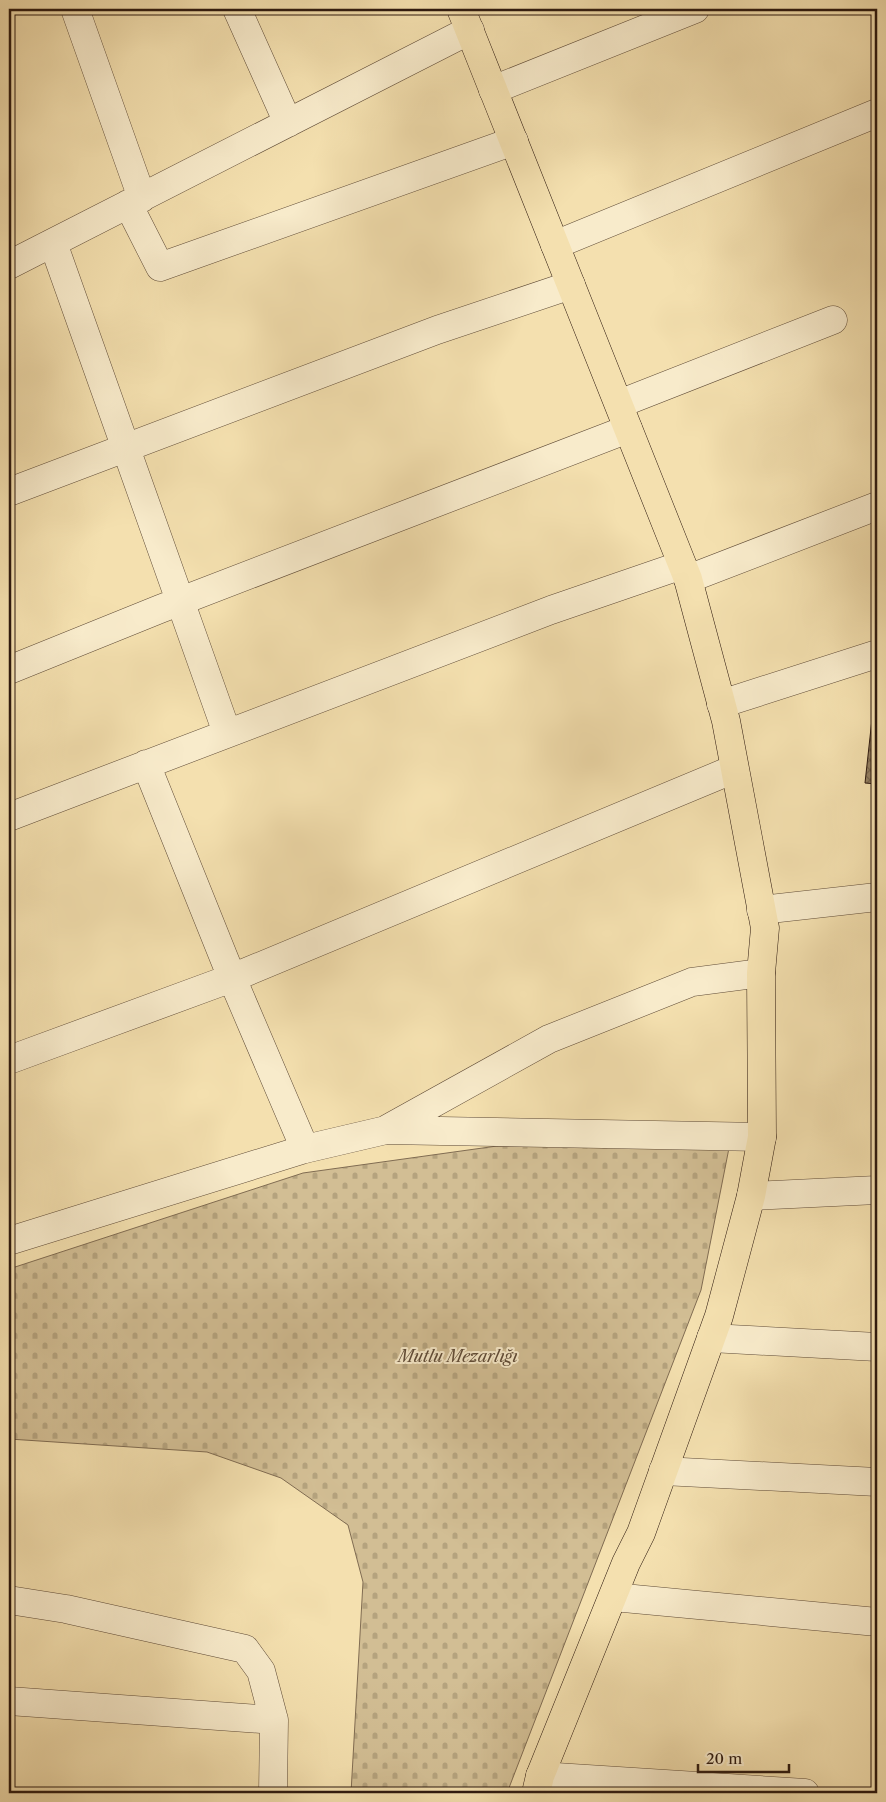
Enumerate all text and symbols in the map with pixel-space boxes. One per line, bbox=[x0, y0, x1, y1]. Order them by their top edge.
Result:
park label: Mutlu Mezarlığı bbox=[396, 1346, 518, 1366]
scale bar bbox=[698, 1742, 790, 1774]
text: 20 m bbox=[706, 1749, 742, 1768]

